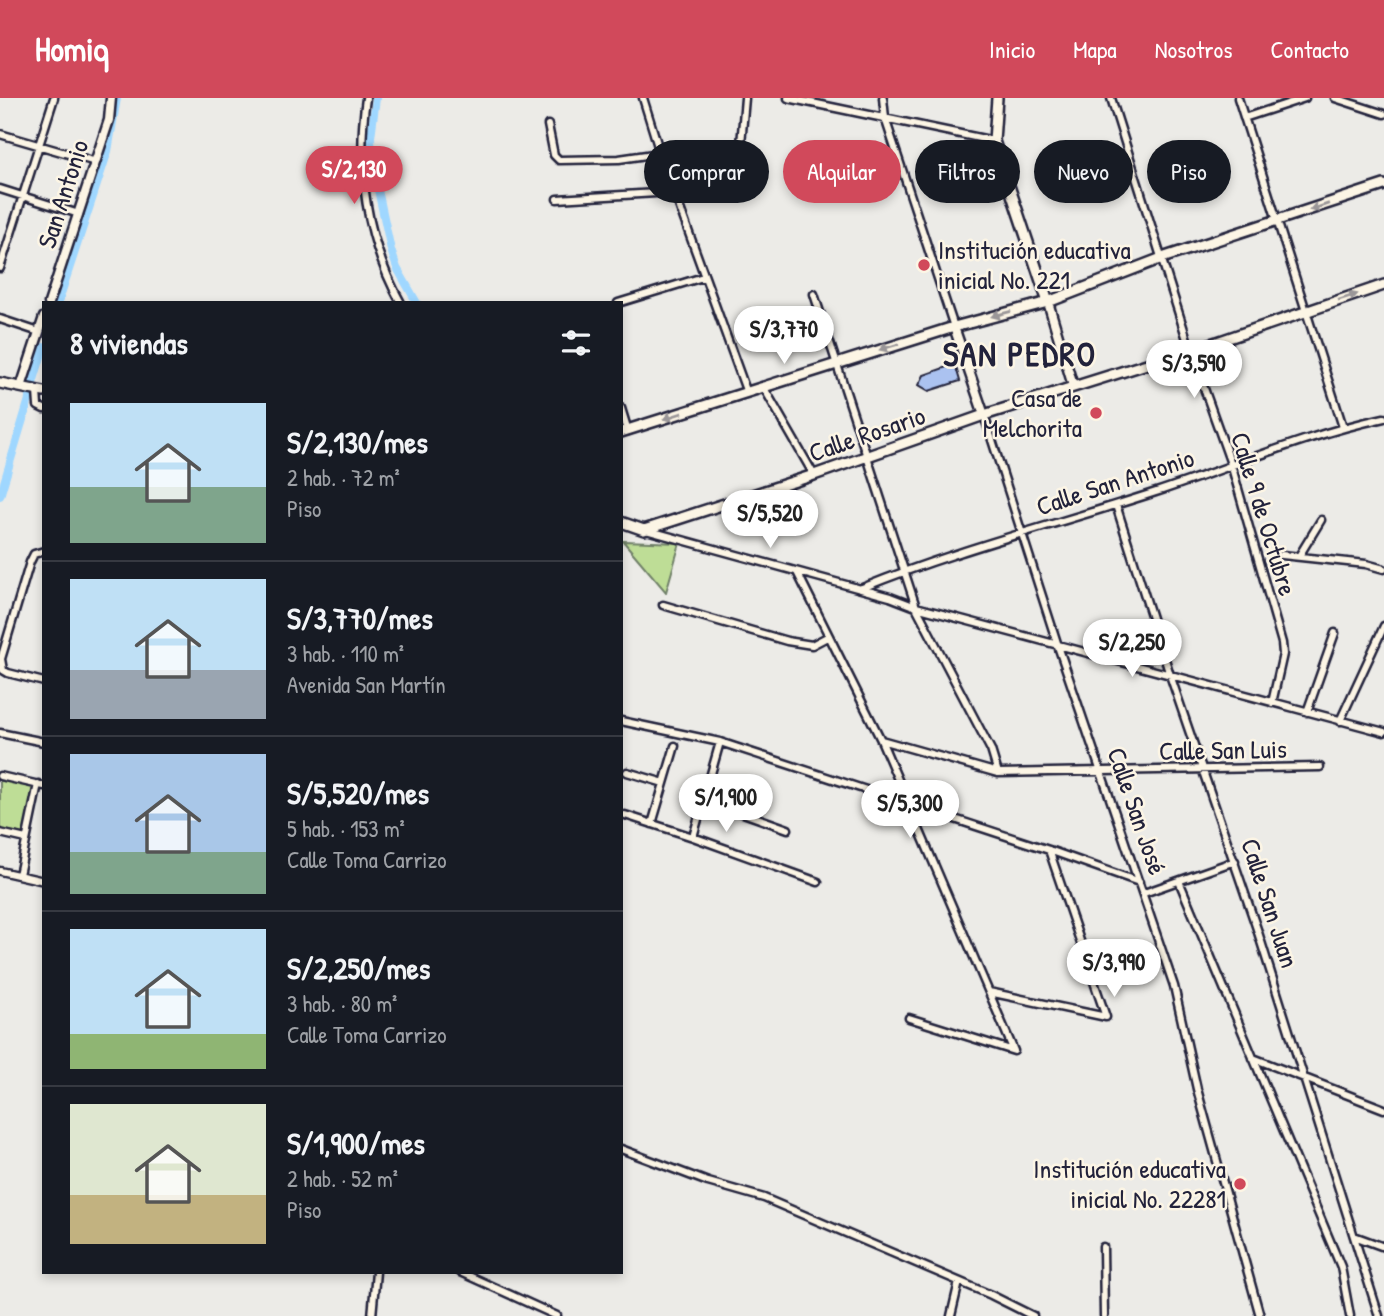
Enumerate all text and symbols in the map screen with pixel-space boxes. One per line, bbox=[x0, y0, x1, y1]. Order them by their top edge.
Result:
text: Homiq bbox=[35, 27, 109, 71]
text: Inicio bbox=[989, 33, 1035, 65]
text: Mapa bbox=[1073, 33, 1117, 65]
text: Nosotros bbox=[1155, 33, 1232, 65]
text: Contacto bbox=[1270, 33, 1349, 65]
street label: San Antonio bbox=[29, 135, 96, 252]
chip: Comprar bbox=[644, 140, 769, 203]
chip: Alquilar bbox=[783, 140, 901, 203]
chip: Filtros bbox=[915, 140, 1020, 203]
chip: Nuevo bbox=[1034, 140, 1133, 203]
chip: Piso bbox=[1147, 140, 1231, 203]
pin: S/2,130 bbox=[289, 146, 419, 206]
text: S/2,130 bbox=[322, 153, 386, 184]
one-way arrow bbox=[1309, 202, 1330, 213]
place label: Institución educativa inicial No. 221 bbox=[938, 232, 1131, 297]
marker: Institución educativa inicial No. 221 bbox=[916, 257, 932, 273]
one-way arrow bbox=[1337, 291, 1358, 301]
pin: S/3,770 bbox=[719, 306, 849, 366]
one-way arrow bbox=[990, 309, 1012, 320]
text: S/3,770 bbox=[750, 313, 818, 344]
text: 8 viviendas bbox=[70, 323, 188, 363]
icon: filters bbox=[557, 324, 595, 362]
district label: SAN PEDRO bbox=[943, 332, 1097, 376]
pin: S/3,590 bbox=[1129, 341, 1259, 400]
one-way arrow bbox=[879, 342, 900, 353]
text: S/3,590 bbox=[1162, 347, 1226, 378]
place label: Casa de Melchorita bbox=[983, 380, 1082, 445]
street label: Calle Rosario bbox=[804, 397, 930, 470]
marker: Casa de Melchorita bbox=[1088, 405, 1104, 421]
one-way arrow bbox=[662, 412, 683, 422]
text: S/2,130/mes bbox=[287, 422, 428, 462]
street label: Calle 9 de Octubre bbox=[1223, 428, 1306, 600]
icon: home bbox=[126, 431, 210, 515]
street label: Calle San Antonio bbox=[1032, 440, 1198, 523]
text: 2 hab. · 72 m² bbox=[287, 462, 400, 493]
pin: S/5,520 bbox=[705, 490, 835, 550]
text: Piso bbox=[287, 493, 321, 524]
text: S/5,520 bbox=[737, 497, 803, 528]
text: S/3,770/mes bbox=[287, 598, 433, 638]
icon: home bbox=[126, 607, 210, 691]
pin: S/2,250 bbox=[1067, 620, 1197, 679]
text: S/2,250 bbox=[1099, 626, 1165, 657]
text: 3 hab. · 110 m² bbox=[287, 638, 404, 669]
text: Avenida San Martín bbox=[287, 669, 446, 700]
street label: Calle San Luis bbox=[1159, 731, 1287, 768]
street label: Calle San José bbox=[1099, 743, 1176, 879]
text: S/5,520/mes bbox=[287, 773, 429, 813]
pin: S/1,900 bbox=[661, 774, 791, 834]
pin: S/5,300 bbox=[845, 780, 975, 840]
text: S/1,900 bbox=[695, 781, 757, 812]
icon: home bbox=[126, 782, 210, 866]
text: S/5,300 bbox=[877, 787, 943, 818]
text: 5 hab. · 153 m² bbox=[287, 813, 405, 844]
street label: Calle San Juan bbox=[1233, 834, 1308, 972]
text: Calle Toma Carrizo bbox=[287, 844, 447, 875]
pin: S/3,990 bbox=[1049, 940, 1179, 999]
text: S/3,990 bbox=[1083, 946, 1145, 977]
text: S/2,250/mes bbox=[287, 948, 430, 988]
icon: home bbox=[126, 957, 210, 1041]
text: 3 hab. · 80 m² bbox=[287, 988, 397, 1019]
text: Calle Toma Carrizo bbox=[287, 1019, 447, 1050]
text: S/1,900/mes bbox=[287, 1123, 425, 1163]
icon: home bbox=[126, 1132, 210, 1216]
place label: Institución educativa inicial No. 22281 bbox=[1033, 1151, 1226, 1216]
text: 2 hab. · 52 m² bbox=[287, 1163, 398, 1194]
marker: Institución educativa inicial No. 22281 bbox=[1232, 1176, 1248, 1192]
text: Piso bbox=[287, 1194, 321, 1225]

